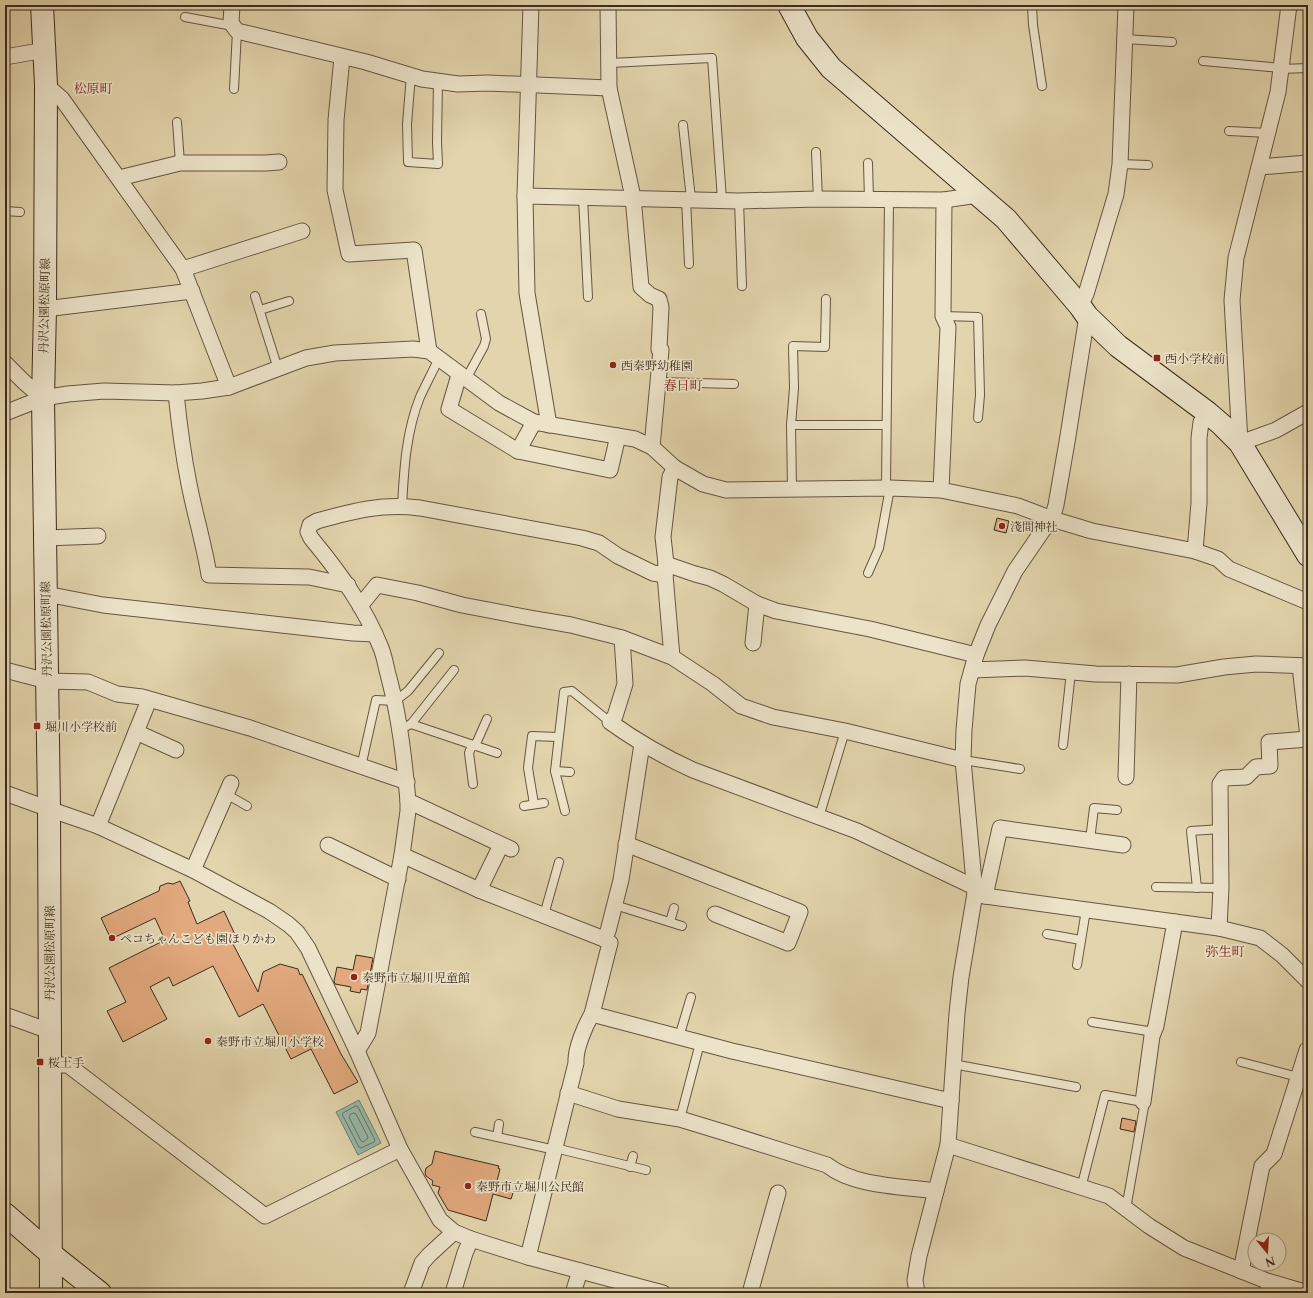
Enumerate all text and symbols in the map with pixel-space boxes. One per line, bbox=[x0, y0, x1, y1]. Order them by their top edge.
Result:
district label: 松原町 bbox=[73, 80, 113, 96]
street label: 丹沢公園松原町線 bbox=[36, 258, 52, 354]
place label: 西小学校前 bbox=[1165, 351, 1225, 366]
marker: 西小学校前 bbox=[1152, 353, 1162, 363]
place label: 西秦野幼稚園 bbox=[621, 358, 693, 373]
marker: 西秦野幼稚園 bbox=[608, 360, 618, 370]
district label: 春日町 bbox=[663, 377, 703, 393]
place label: 淺間神社 bbox=[1010, 519, 1058, 534]
marker: 淺間神社 bbox=[997, 521, 1007, 531]
street label: 丹沢公園松原町線 bbox=[38, 581, 54, 677]
place label: 堀川小学校前 bbox=[45, 719, 117, 734]
marker: 堀川小学校前 bbox=[32, 721, 42, 731]
street label: 丹沢公園松原町線 bbox=[42, 905, 57, 1001]
place label: ペコちゃんこども園ほりかわ bbox=[120, 931, 276, 946]
marker: ペコちゃんこども園ほりかわ bbox=[107, 933, 117, 943]
district label: 弥生町 bbox=[1205, 943, 1245, 959]
place label: 秦野市立堀川児童館 bbox=[362, 970, 470, 985]
marker: 秦野市立堀川児童館 bbox=[349, 972, 359, 982]
place label: 秦野市立堀川小学校 bbox=[216, 1034, 324, 1049]
marker: 秦野市立堀川小学校 bbox=[203, 1036, 213, 1046]
place label: 桜土手 bbox=[48, 1055, 84, 1070]
marker: 桜土手 bbox=[35, 1057, 45, 1067]
place label: 秦野市立堀川公民館 bbox=[476, 1179, 584, 1194]
marker: 秦野市立堀川公民館 bbox=[463, 1181, 473, 1191]
north arrow bbox=[1247, 1232, 1287, 1272]
text: N bbox=[1263, 1253, 1277, 1270]

